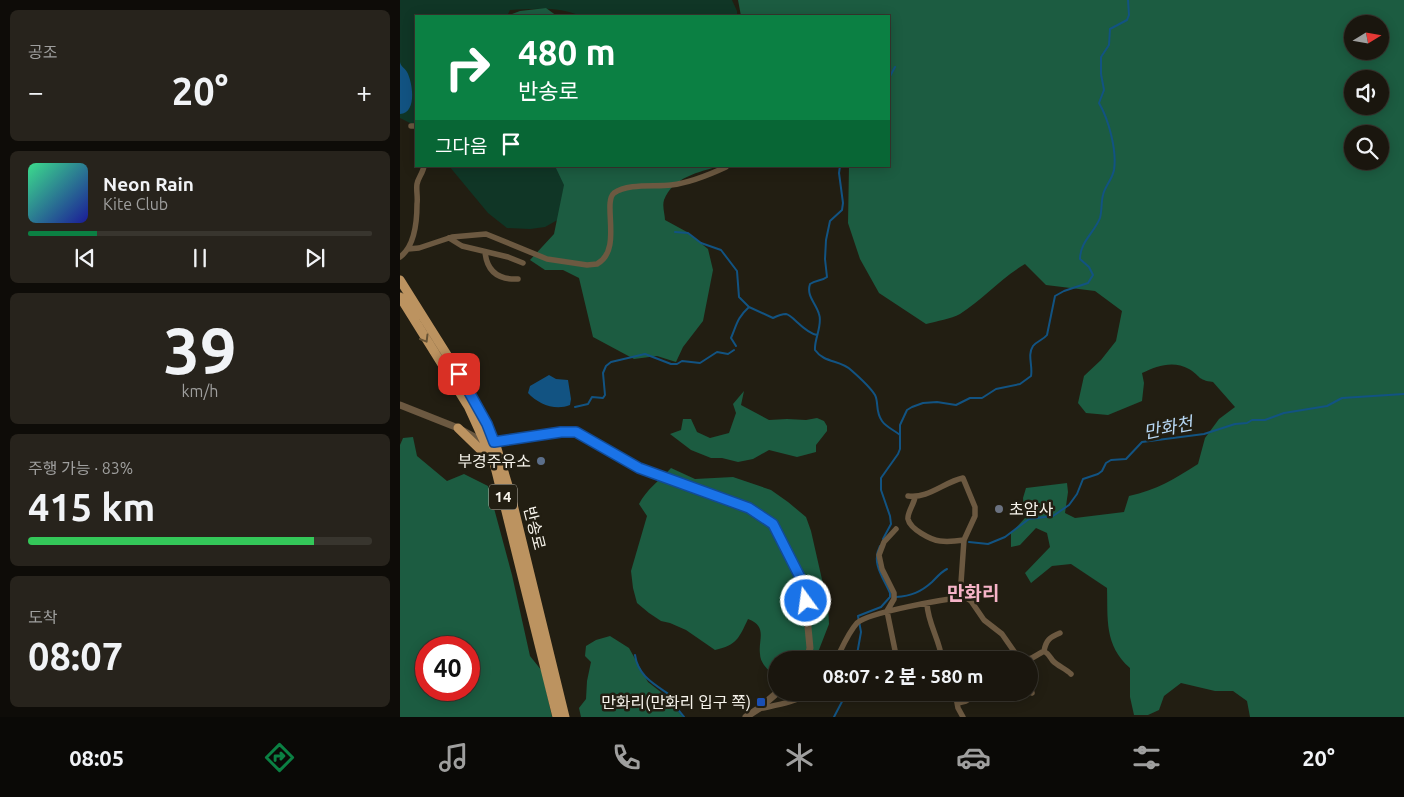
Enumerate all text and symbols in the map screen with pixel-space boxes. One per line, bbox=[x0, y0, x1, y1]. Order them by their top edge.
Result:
north arrow bbox=[1344, 15, 1389, 60]
map controls bbox=[1344, 15, 1389, 170]
text: 480 m bbox=[518, 32, 616, 72]
icon: right bbox=[435, 35, 500, 100]
text: 공조 bbox=[28, 43, 57, 61]
text: 20° bbox=[172, 70, 228, 112]
button: sound bbox=[1344, 70, 1389, 115]
text: − bbox=[28, 76, 44, 107]
text: + bbox=[356, 76, 372, 107]
text: 반송로 bbox=[518, 78, 579, 103]
button: search bbox=[1344, 125, 1389, 170]
icon: arrive bbox=[497, 130, 525, 158]
text: 그다음 bbox=[435, 135, 487, 157]
text: Neon Rain bbox=[103, 173, 194, 195]
text: Kite Club bbox=[103, 195, 168, 213]
icon: previous bbox=[71, 244, 99, 272]
icon: pause bbox=[186, 244, 214, 272]
icon: next bbox=[301, 244, 329, 272]
text: 39 bbox=[163, 313, 237, 386]
one-way arrow bbox=[419, 333, 429, 342]
pin bbox=[438, 353, 480, 395]
icon: arrive bbox=[445, 360, 473, 388]
text: km/h bbox=[182, 382, 218, 400]
water label: 만화천 bbox=[1142, 412, 1196, 442]
place label: 부경주유소 bbox=[457, 452, 531, 470]
marker: 부경주유소 bbox=[535, 455, 547, 467]
text: 주행 가능 · 83% bbox=[28, 459, 133, 477]
road number: 14 bbox=[489, 484, 517, 510]
text: 415 km bbox=[28, 486, 155, 528]
place label: 초암사 bbox=[1009, 500, 1053, 518]
marker: 초암사 bbox=[993, 503, 1005, 515]
street label: 반송로 bbox=[521, 504, 549, 552]
position arrow bbox=[779, 574, 831, 626]
district label: 만화리 bbox=[947, 582, 999, 604]
text: 도착 bbox=[28, 608, 57, 626]
text: 08:07 bbox=[28, 635, 123, 677]
speed limit sign: 40 bbox=[415, 636, 480, 701]
text: 08:07 · 2 분 · 580 m bbox=[823, 665, 983, 687]
place label: 만화리(만화리 입구 쪽) bbox=[601, 693, 751, 712]
marker: 만화리(만화리 입구 쪽) bbox=[755, 696, 767, 708]
icon: directions bbox=[262, 740, 297, 775]
icon: music bbox=[436, 740, 471, 775]
icon: phone bbox=[609, 740, 644, 775]
icon: climate bbox=[782, 740, 817, 775]
icon: car bbox=[956, 740, 991, 775]
icon: filters bbox=[1129, 740, 1164, 775]
text: 08:05 bbox=[69, 745, 124, 770]
text: 20° bbox=[1302, 745, 1335, 770]

